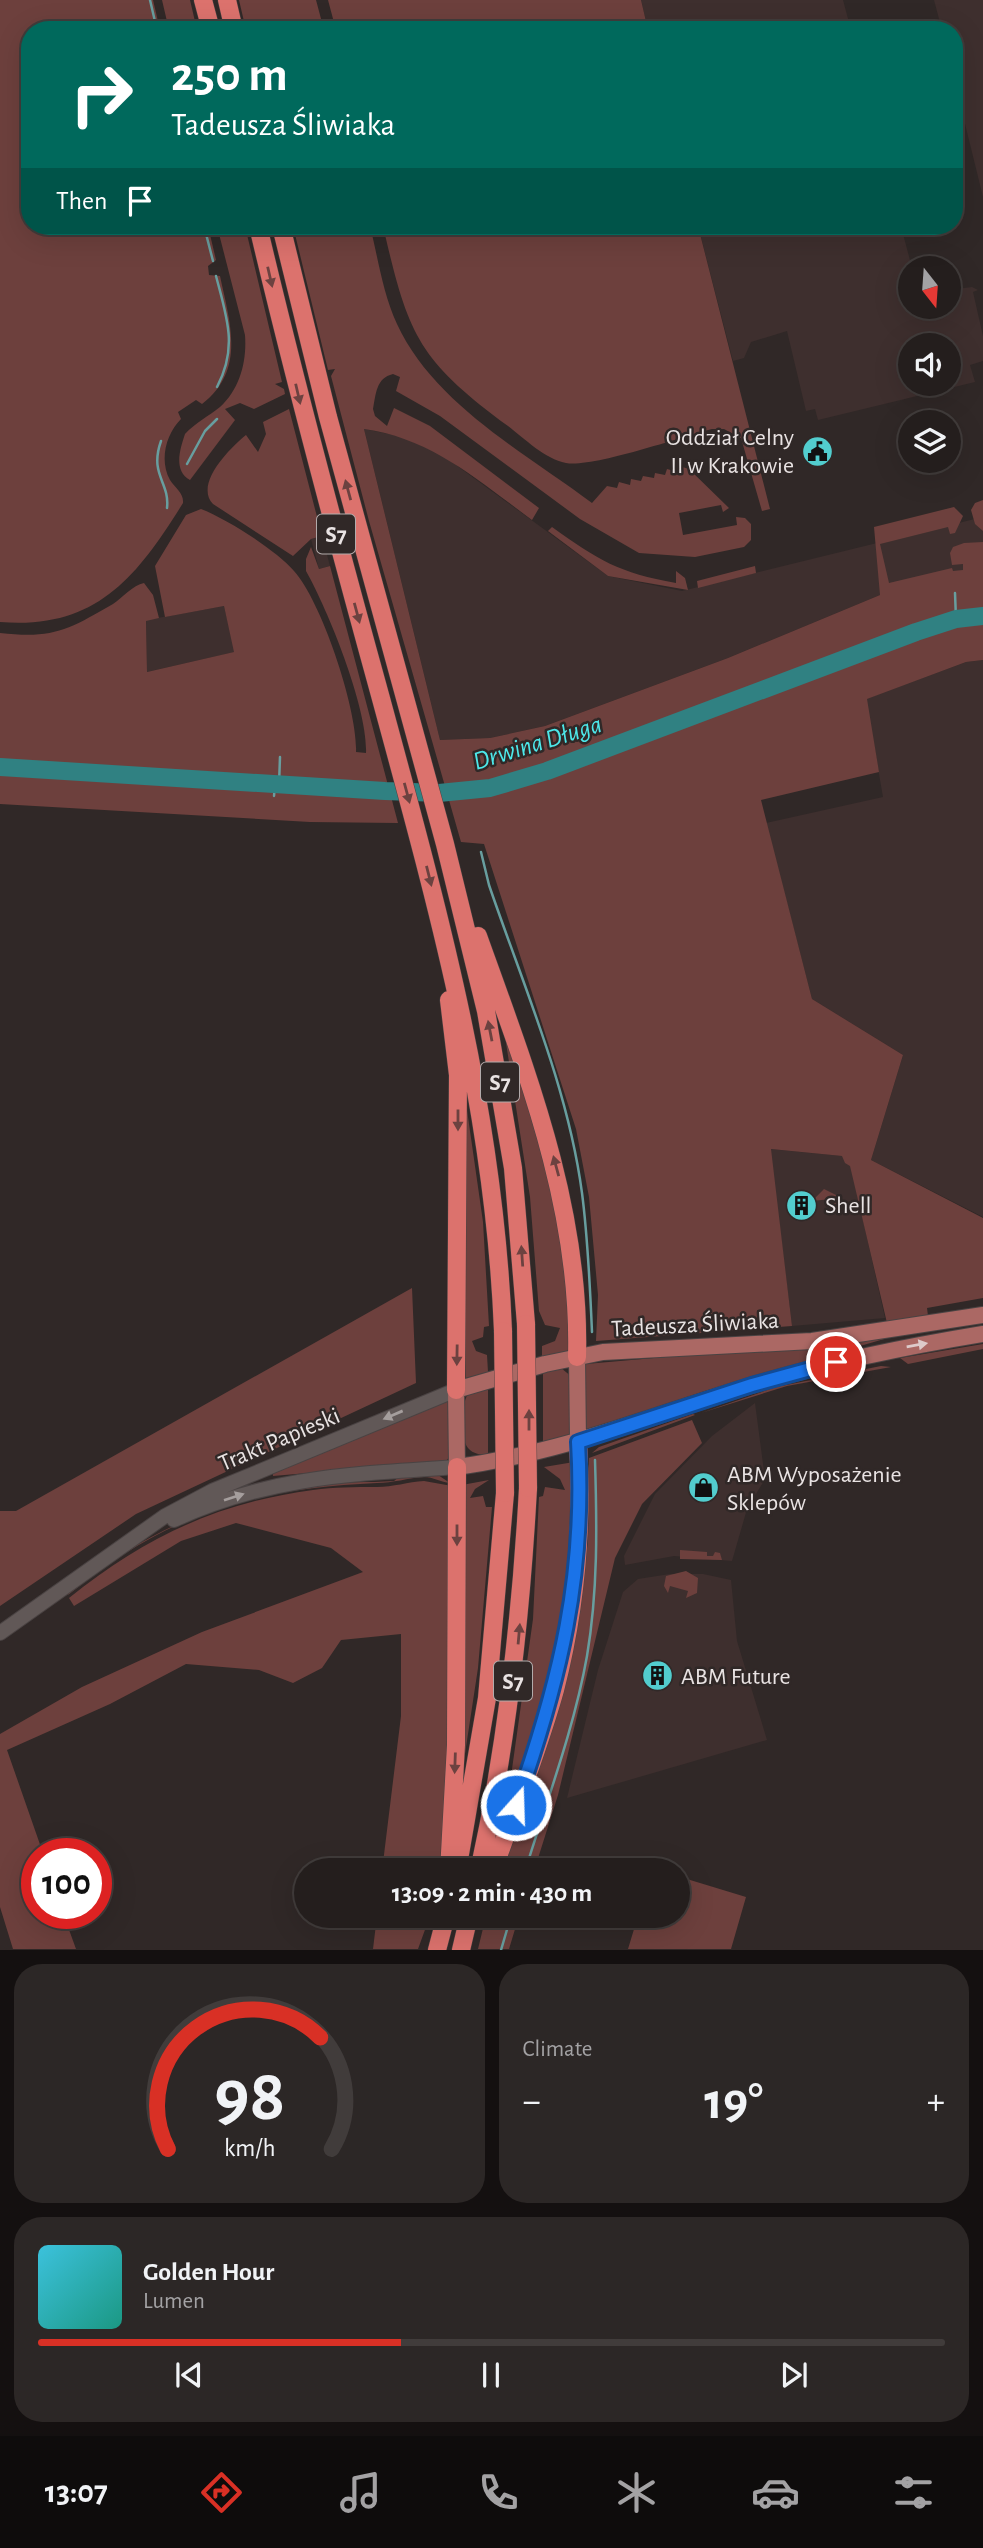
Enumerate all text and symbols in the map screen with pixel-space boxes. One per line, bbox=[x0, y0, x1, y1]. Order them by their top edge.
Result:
icon: right bbox=[56, 49, 147, 140]
text: 250 m bbox=[171, 51, 288, 100]
text: Tadeusza Śliwiaka bbox=[171, 109, 395, 141]
icon: arrive bbox=[121, 182, 159, 220]
text: Then bbox=[56, 188, 107, 214]
north arrow bbox=[898, 256, 961, 318]
map controls bbox=[898, 256, 961, 473]
one-way arrow bbox=[265, 266, 276, 288]
button: sound bbox=[898, 333, 961, 396]
one-way arrow bbox=[293, 383, 304, 405]
button: layers bbox=[898, 410, 961, 473]
place label: Oddział Celny II w Krakowie bbox=[666, 426, 794, 478]
public building icon: Oddział Celny II w Krakowie bbox=[800, 434, 834, 468]
one-way arrow bbox=[342, 478, 353, 500]
road number: S7 bbox=[317, 514, 355, 554]
one-way arrow bbox=[353, 603, 363, 624]
water label: Drwina Długa bbox=[470, 711, 605, 775]
one-way arrow bbox=[402, 783, 412, 804]
one-way arrow bbox=[424, 866, 435, 888]
one-way arrow bbox=[485, 1020, 496, 1042]
road number: S7 bbox=[481, 1063, 519, 1102]
one-way arrow bbox=[452, 1109, 464, 1131]
one-way arrow bbox=[550, 1155, 561, 1177]
building icon: Shell bbox=[785, 1188, 819, 1222]
place label: Shell bbox=[825, 1194, 872, 1218]
one-way arrow bbox=[516, 1245, 527, 1267]
street label: Tadeusza Śliwiaka bbox=[610, 1307, 780, 1341]
pin bbox=[806, 1332, 866, 1392]
one-way arrow bbox=[906, 1339, 928, 1350]
icon: arrive bbox=[817, 1343, 855, 1381]
one-way arrow bbox=[451, 1344, 463, 1366]
street label: Trakt Papieski bbox=[215, 1404, 343, 1476]
one-way arrow bbox=[523, 1409, 535, 1431]
one-way arrow bbox=[382, 1410, 403, 1421]
place label: ABM Wyposażenie Sklepów bbox=[727, 1463, 902, 1515]
shop icon: ABM Wyposażenie Sklepów bbox=[687, 1471, 721, 1505]
one-way arrow bbox=[223, 1492, 244, 1502]
one-way arrow bbox=[451, 1525, 463, 1547]
one-way arrow bbox=[514, 1623, 525, 1645]
building icon: ABM Future bbox=[641, 1659, 675, 1693]
road number: S7 bbox=[494, 1662, 532, 1700]
place label: ABM Future bbox=[681, 1665, 791, 1689]
one-way arrow bbox=[450, 1752, 461, 1774]
position arrow bbox=[479, 1768, 553, 1842]
speed limit sign: 100 bbox=[21, 1838, 112, 1929]
text: 13:09 · 2 min · 430 m bbox=[392, 1880, 592, 1906]
text: Climate bbox=[523, 2038, 592, 2061]
text: 98 bbox=[214, 2062, 285, 2135]
text: 19° bbox=[704, 2076, 763, 2128]
text: − bbox=[523, 2083, 541, 2121]
text: + bbox=[927, 2083, 945, 2121]
text: km/h bbox=[223, 2136, 275, 2161]
text: Golden Hour bbox=[143, 2259, 274, 2285]
text: Lumen bbox=[143, 2290, 205, 2313]
icon: previous bbox=[170, 2356, 208, 2394]
icon: pause bbox=[472, 2356, 510, 2394]
icon: next bbox=[775, 2356, 813, 2394]
icon: directions bbox=[197, 2468, 246, 2517]
icon: music bbox=[336, 2468, 385, 2517]
icon: phone bbox=[474, 2468, 523, 2517]
icon: climate bbox=[612, 2468, 661, 2517]
icon: car bbox=[751, 2468, 800, 2517]
icon: filters bbox=[889, 2468, 938, 2517]
text: 13:07 bbox=[45, 2476, 108, 2508]

